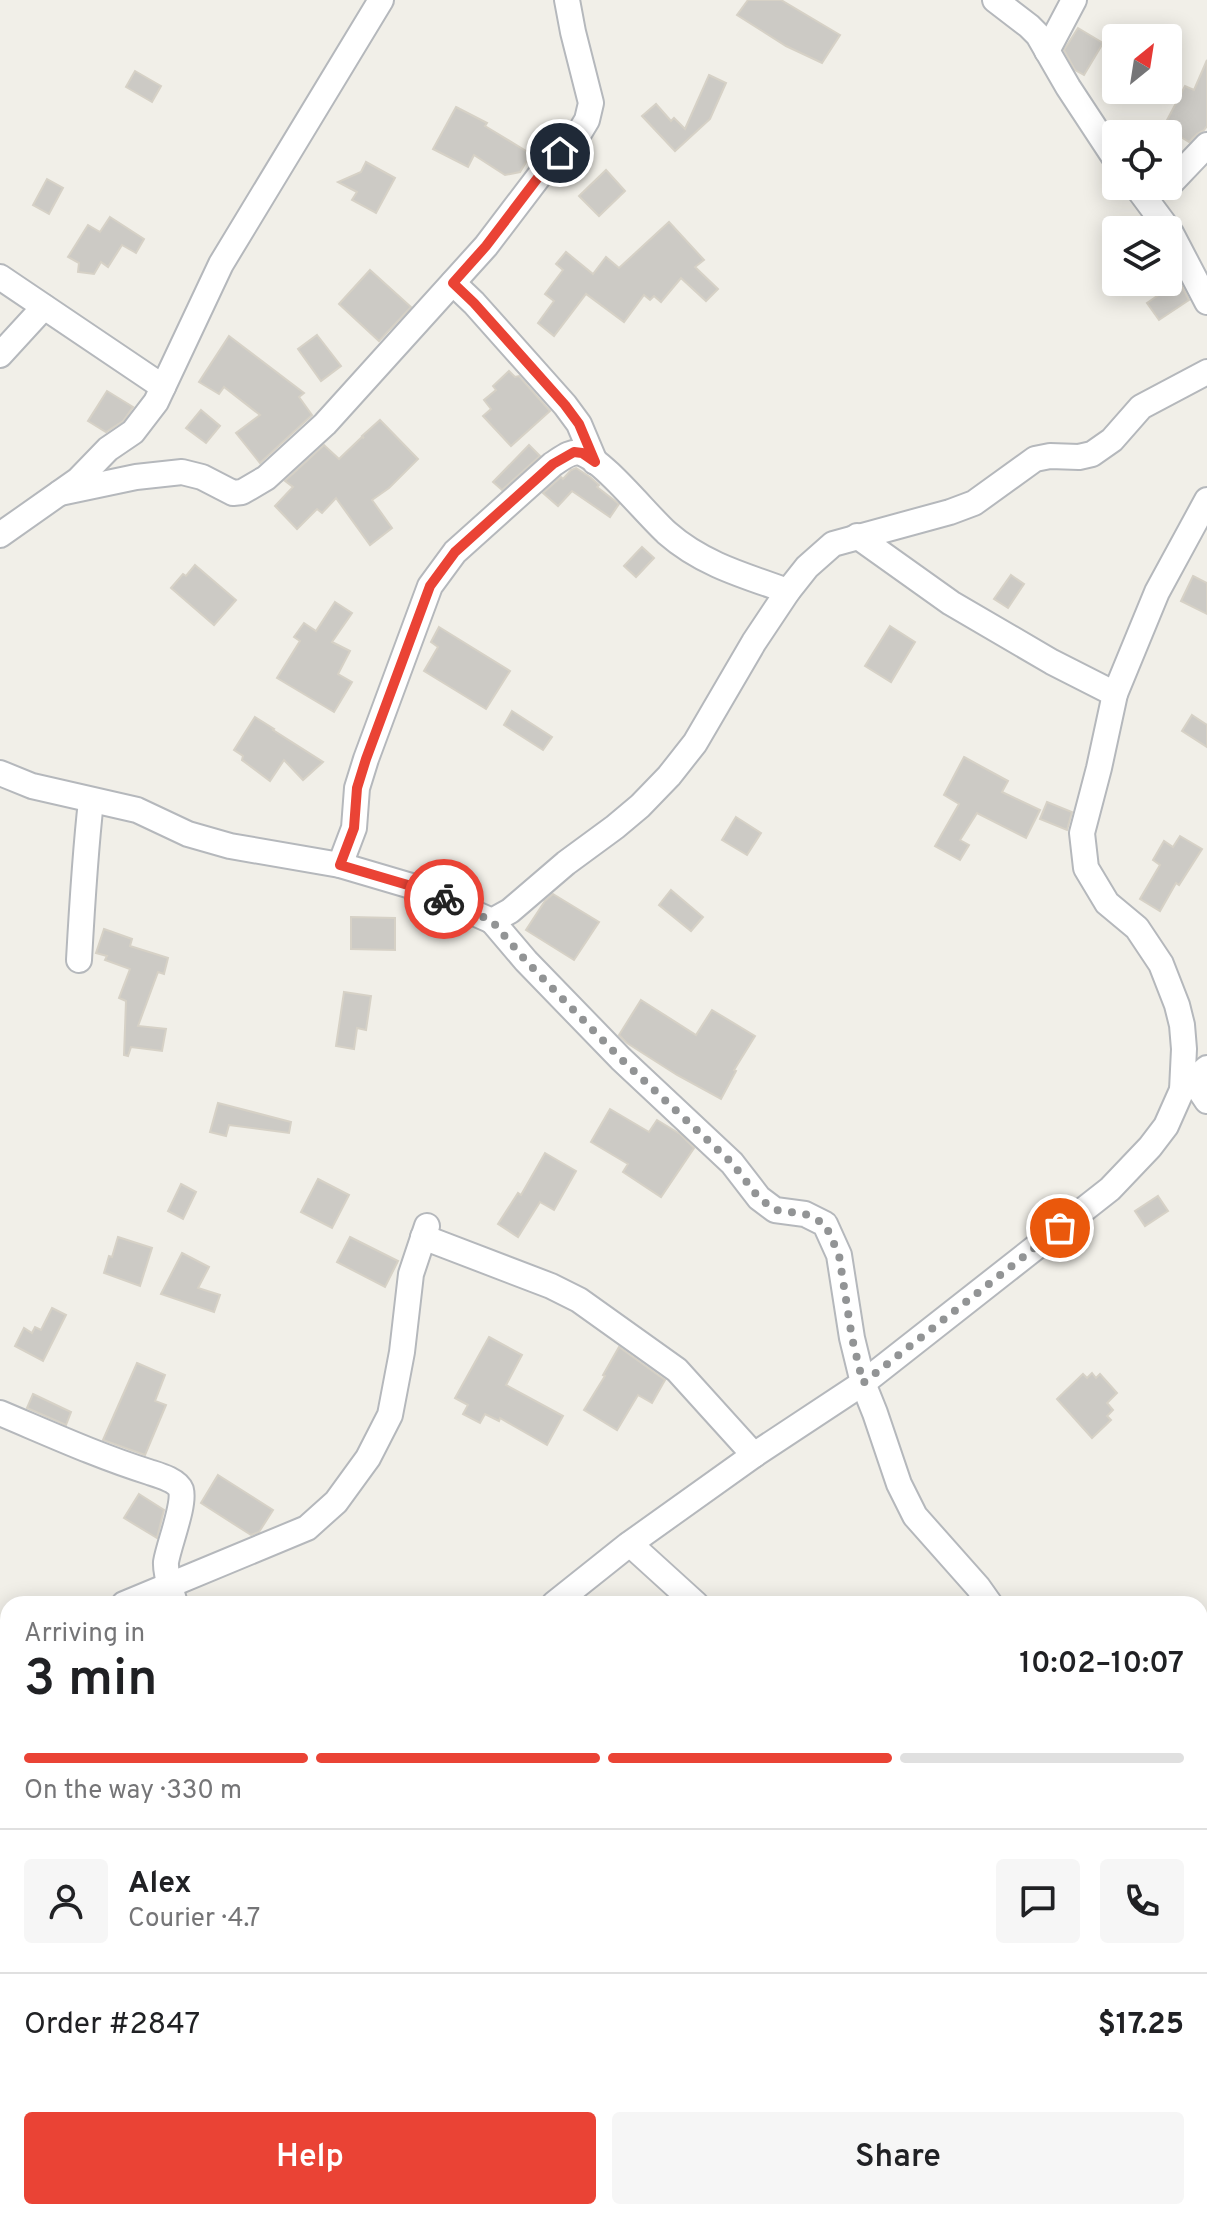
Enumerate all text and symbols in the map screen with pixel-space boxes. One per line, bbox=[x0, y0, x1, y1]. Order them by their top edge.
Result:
north arrow bbox=[1102, 24, 1182, 104]
map controls bbox=[1102, 24, 1182, 296]
pin bbox=[526, 119, 594, 187]
button: locate bbox=[1102, 120, 1182, 200]
icon: home bbox=[538, 131, 582, 175]
button: layers bbox=[1102, 216, 1182, 296]
courier bbox=[404, 859, 484, 939]
icon: bike bbox=[422, 877, 466, 921]
pin bbox=[1026, 1194, 1094, 1262]
icon: bag bbox=[1038, 1206, 1082, 1250]
text: Arriving in bbox=[24, 1618, 145, 1651]
text: 10:02–10:07 bbox=[1019, 1646, 1184, 1683]
text: 3 min bbox=[24, 1648, 157, 1714]
text: On the way · 330 m bbox=[24, 1775, 242, 1808]
button: person bbox=[24, 1859, 108, 1943]
button: chat bbox=[996, 1859, 1080, 1943]
button: phone bbox=[1100, 1859, 1184, 1943]
text: Alex bbox=[128, 1866, 192, 1903]
text: Courier · 4.7 bbox=[128, 1903, 260, 1936]
text: Order #2847 bbox=[24, 2007, 200, 2044]
text: $17.25 bbox=[1098, 2007, 1184, 2044]
button: Help bbox=[24, 2112, 596, 2204]
button: Share bbox=[612, 2112, 1184, 2204]

